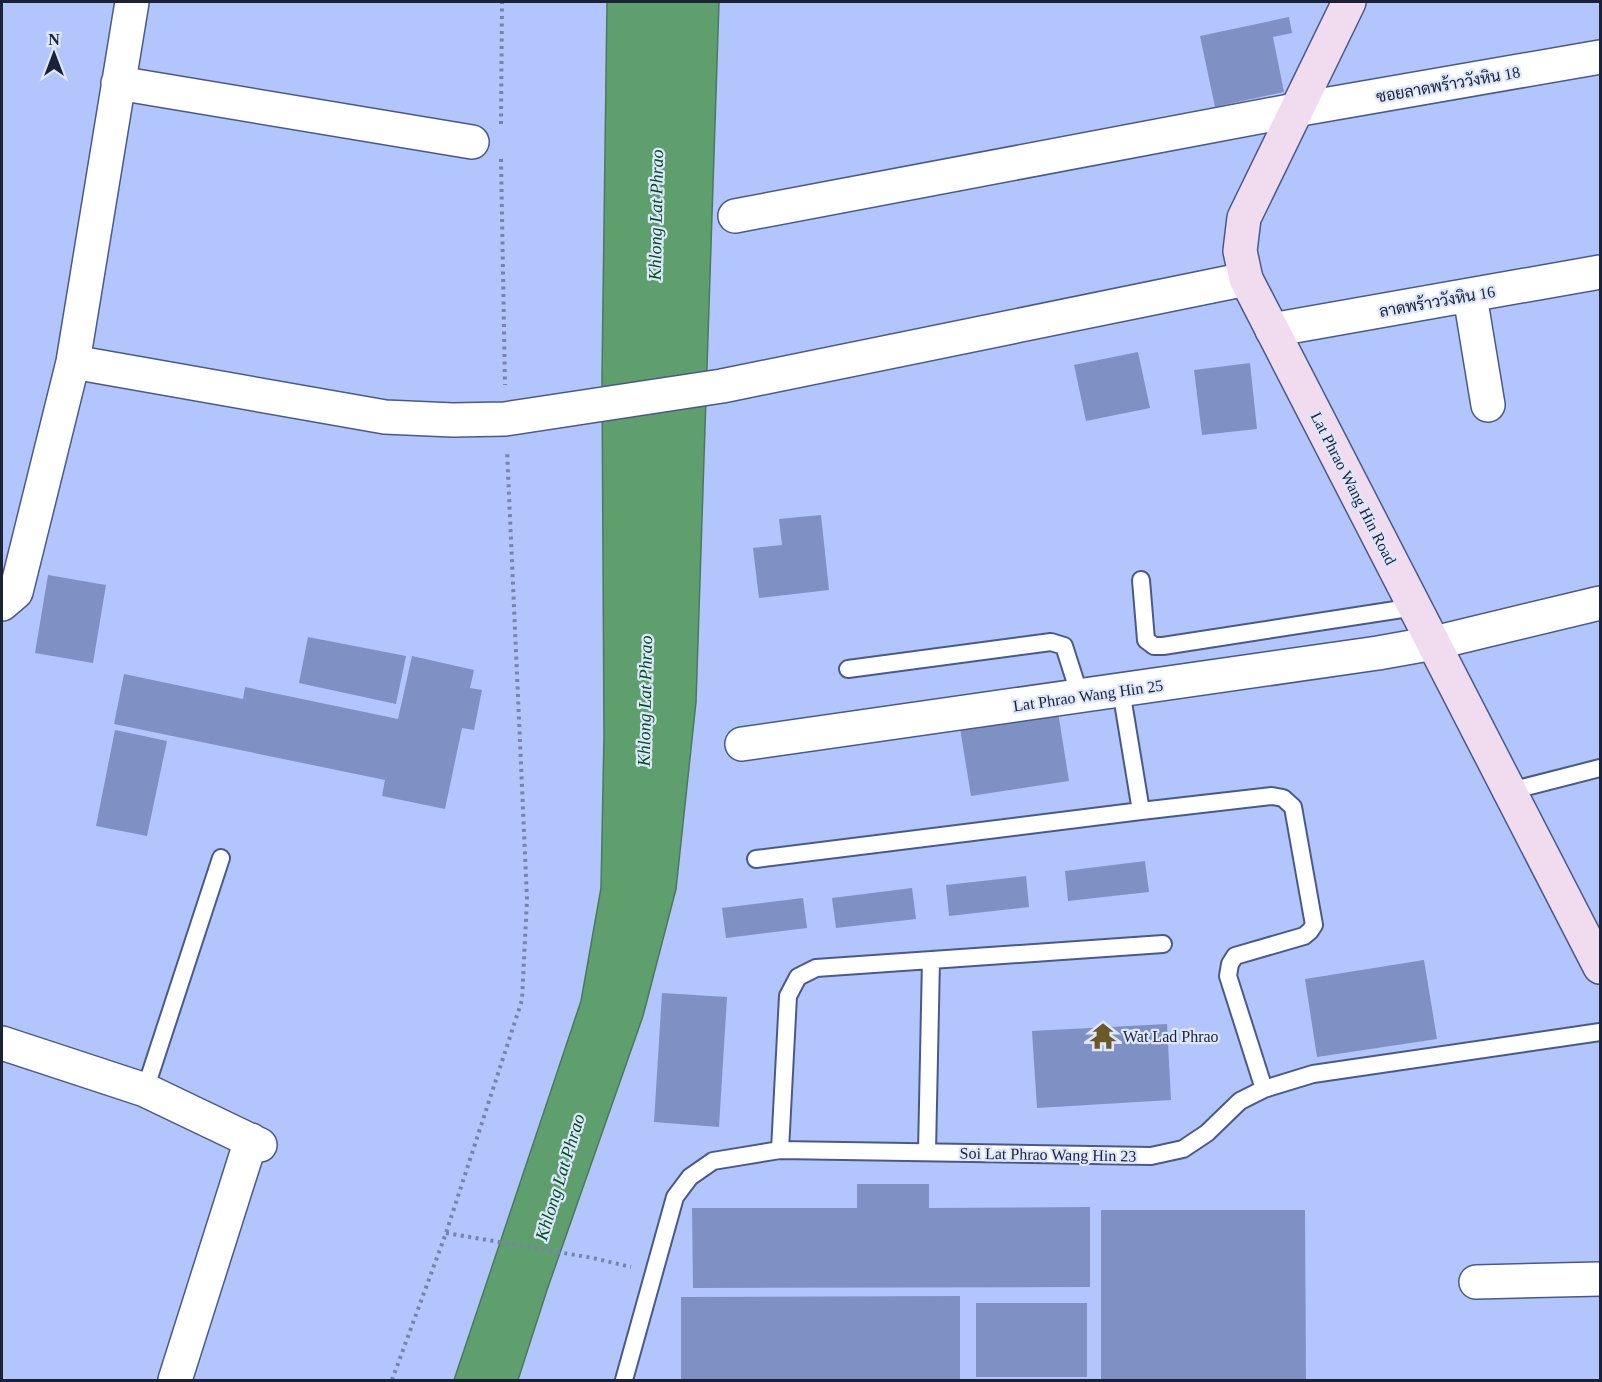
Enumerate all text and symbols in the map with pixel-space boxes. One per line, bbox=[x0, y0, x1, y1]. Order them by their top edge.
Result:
north arrow bbox=[24, 24, 84, 84]
text: N bbox=[48, 31, 60, 48]
street label: ซอยลาดพร้าววังหิน 18 bbox=[1374, 61, 1521, 106]
water label: Khlong Lat Phrao bbox=[645, 149, 667, 282]
street label: ลาดพร้าววังหิน 16 bbox=[1377, 281, 1496, 320]
street label: Lat Phrao Wang Hin Road bbox=[1307, 409, 1400, 568]
water label: Khlong Lat Phrao bbox=[634, 635, 656, 768]
street label: Lat Phrao Wang Hin 25 bbox=[1012, 677, 1164, 715]
temple icon: Wat Lad Phrao bbox=[1088, 1021, 1118, 1051]
place label: Wat Lad Phrao bbox=[1123, 1028, 1219, 1045]
water label: Khlong Lat Phrao bbox=[531, 1111, 589, 1244]
street label: Soi Lat Phrao Wang Hin 23 bbox=[960, 1144, 1136, 1166]

